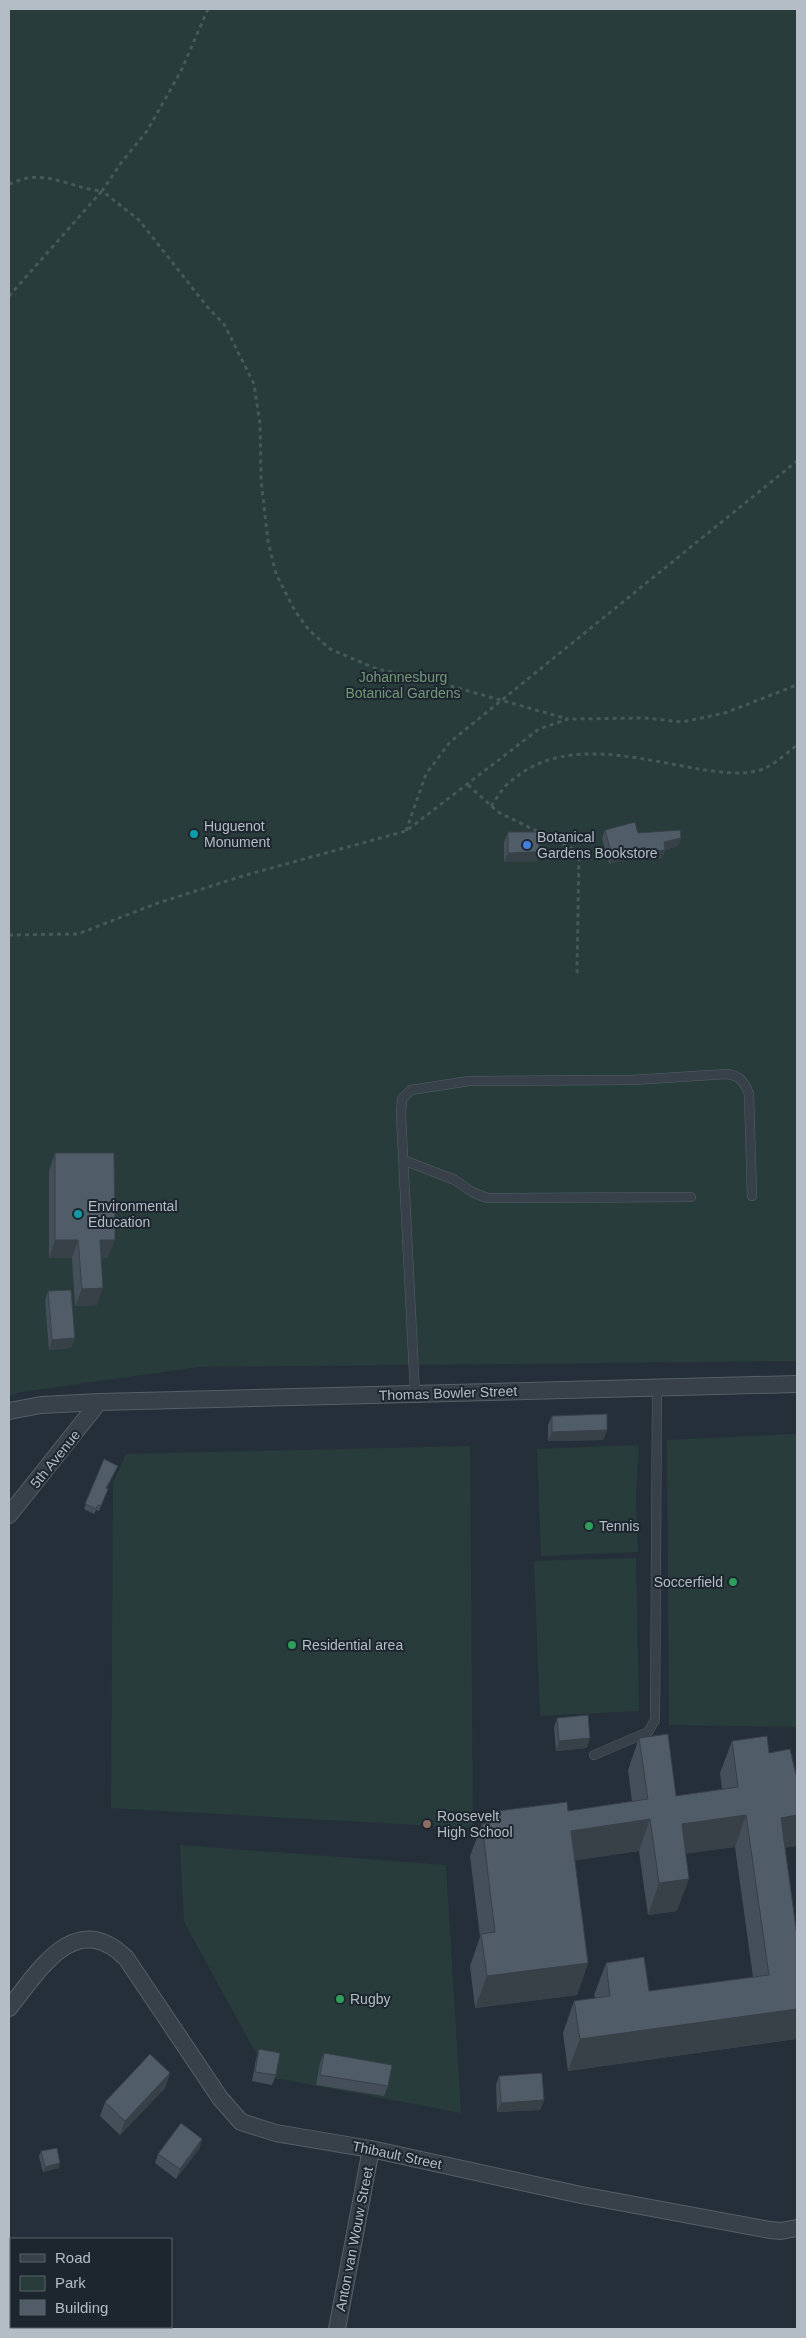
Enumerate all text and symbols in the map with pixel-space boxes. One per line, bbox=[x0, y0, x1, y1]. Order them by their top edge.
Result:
park label: Johannesburg Botanical Gardens bbox=[345, 669, 461, 701]
place label: Huguenot Monument bbox=[204, 818, 270, 850]
marker: Huguenot Monument bbox=[188, 828, 200, 840]
place label: Botanical Gardens Bookstore bbox=[537, 829, 658, 861]
marker: Botanical Gardens Bookstore bbox=[521, 839, 533, 851]
place label: Environmental Education bbox=[88, 1198, 178, 1230]
marker: Environmental Education bbox=[72, 1208, 84, 1220]
street label: Thomas Bowler Street bbox=[379, 1383, 518, 1403]
street label: 5th Avenue bbox=[27, 1427, 83, 1491]
place label: Tennis bbox=[599, 1518, 639, 1534]
marker: Tennis bbox=[583, 1520, 595, 1532]
place label: Soccerfield bbox=[654, 1574, 723, 1590]
marker: Soccerfield bbox=[727, 1576, 739, 1588]
place label: Residential area bbox=[302, 1637, 403, 1653]
marker: Residential area bbox=[286, 1639, 298, 1651]
place label: Roosevelt High School bbox=[437, 1808, 513, 1840]
marker: Roosevelt High School bbox=[421, 1818, 433, 1830]
place label: Rugby bbox=[350, 1991, 390, 2007]
marker: Rugby bbox=[334, 1993, 346, 2005]
street label: Thibault Street bbox=[351, 2138, 443, 2172]
street label: Anton van Wouw Street bbox=[332, 2165, 376, 2313]
legend bbox=[10, 2238, 172, 2328]
text: Road bbox=[55, 2249, 91, 2266]
text: Park bbox=[55, 2274, 86, 2291]
text: Building bbox=[55, 2299, 108, 2316]

